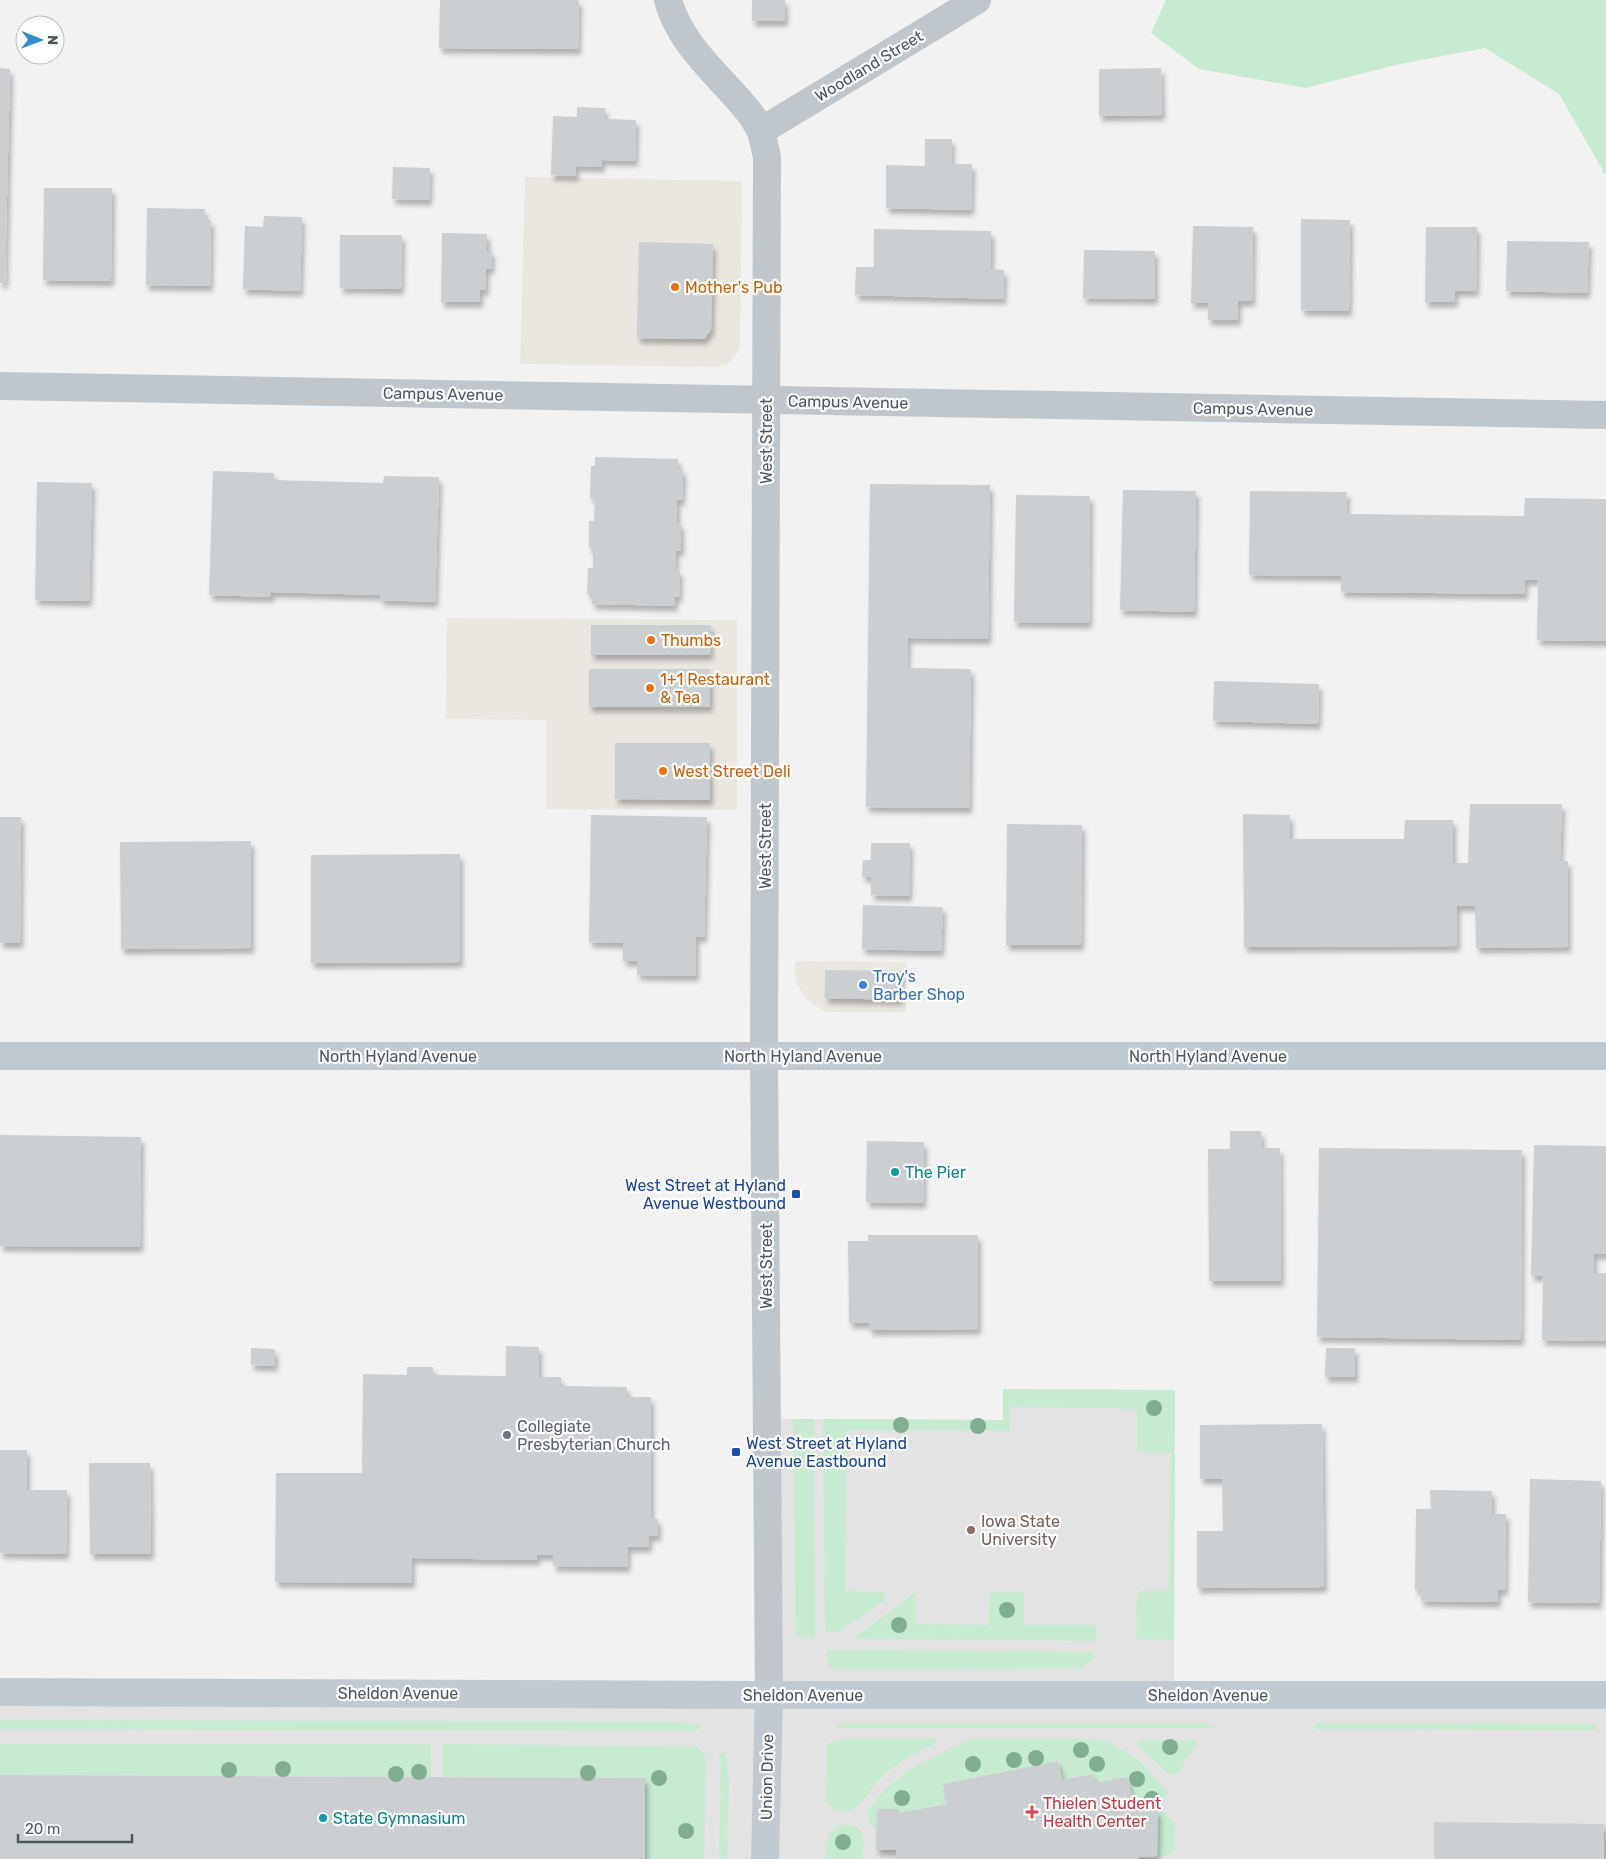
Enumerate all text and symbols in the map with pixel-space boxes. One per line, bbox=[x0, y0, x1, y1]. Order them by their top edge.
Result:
north arrow bbox=[15, 15, 65, 65]
street label: Woodland Street bbox=[812, 26, 926, 106]
text: N bbox=[44, 35, 61, 45]
place label: Mother's Pub bbox=[685, 278, 783, 297]
marker: Mother's Pub bbox=[669, 281, 681, 293]
street label: Campus Avenue bbox=[383, 383, 503, 405]
street label: Campus Avenue bbox=[788, 391, 908, 413]
street label: West Street bbox=[757, 398, 776, 484]
street label: Campus Avenue bbox=[1193, 398, 1313, 420]
place label: Thumbs bbox=[661, 631, 721, 650]
marker: Thumbs bbox=[645, 634, 657, 646]
place label: 1+1 Restaurant & Tea bbox=[660, 670, 770, 707]
marker: 1+1 Restaurant & Tea bbox=[644, 682, 656, 694]
place label: West Street Deli bbox=[673, 762, 791, 781]
marker: West Street Deli bbox=[657, 765, 669, 777]
street label: West Street bbox=[756, 803, 775, 889]
place label: Troy's Barber Shop bbox=[873, 967, 965, 1004]
marker: Troy's Barber Shop bbox=[857, 979, 869, 991]
street label: North Hyland Avenue bbox=[319, 1047, 477, 1066]
street label: North Hyland Avenue bbox=[724, 1047, 882, 1066]
street label: North Hyland Avenue bbox=[1129, 1047, 1287, 1066]
place label: The Pier bbox=[905, 1163, 966, 1182]
marker: The Pier bbox=[889, 1166, 901, 1178]
place label: West Street at Hyland Avenue Westbound bbox=[625, 1176, 786, 1213]
marker: West Street at Hyland Avenue Westbound bbox=[790, 1188, 802, 1200]
street label: West Street bbox=[757, 1223, 776, 1309]
place label: Collegiate Presbyterian Church bbox=[517, 1417, 671, 1454]
marker: Collegiate Presbyterian Church bbox=[501, 1429, 513, 1441]
place label: West Street at Hyland Avenue Eastbound bbox=[746, 1434, 907, 1471]
marker: West Street at Hyland Avenue Eastbound bbox=[730, 1446, 742, 1458]
place label: Iowa State University bbox=[981, 1512, 1060, 1549]
marker: Iowa State University bbox=[965, 1524, 977, 1536]
street label: Sheldon Avenue bbox=[338, 1684, 458, 1703]
street label: Sheldon Avenue bbox=[743, 1686, 863, 1705]
street label: Sheldon Avenue bbox=[1148, 1686, 1268, 1705]
street label: Union Drive bbox=[757, 1734, 777, 1820]
place label: Thielen Student Health Center bbox=[1043, 1794, 1161, 1831]
marker: Thielen Student Health Center bbox=[1025, 1805, 1039, 1819]
place label: State Gymnasium bbox=[333, 1809, 465, 1828]
scale bar bbox=[18, 1812, 131, 1844]
marker: State Gymnasium bbox=[317, 1812, 329, 1824]
text: 20 m bbox=[25, 1820, 60, 1838]

